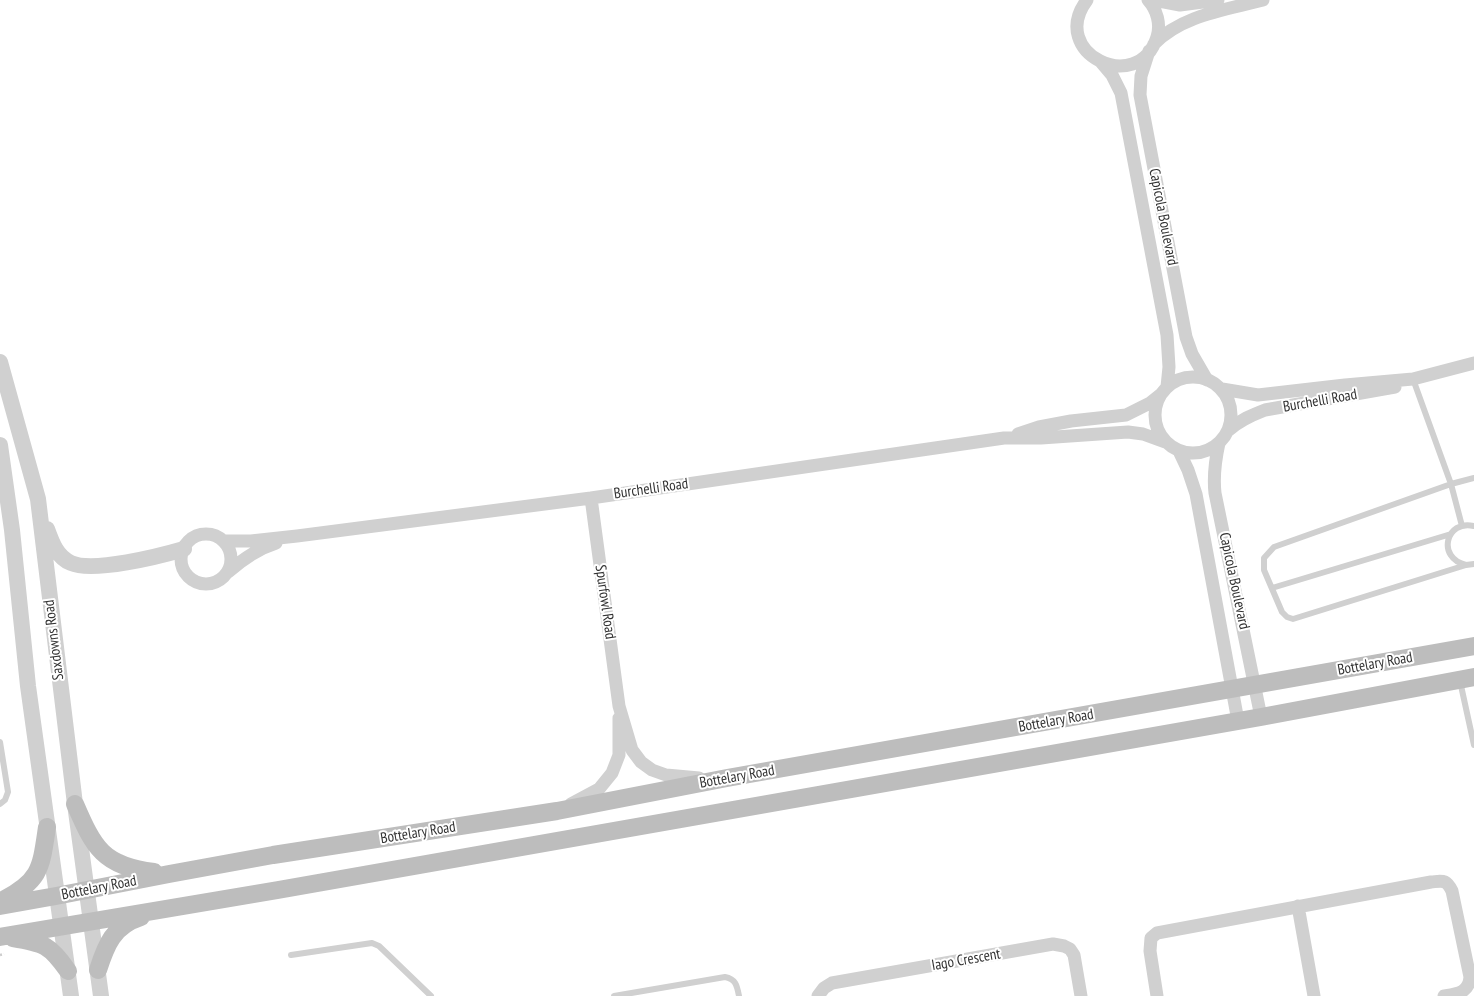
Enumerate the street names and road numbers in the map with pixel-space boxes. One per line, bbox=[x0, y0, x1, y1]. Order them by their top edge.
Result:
street label: Capicola Boulevard bbox=[1145, 167, 1181, 267]
street label: Burchelli Road bbox=[1282, 386, 1358, 416]
street label: Burchelli Road bbox=[613, 475, 689, 503]
street label: Capicola Boulevard bbox=[1215, 531, 1253, 631]
street label: Spurfowl Road bbox=[591, 564, 619, 640]
street label: Saxdowns Road bbox=[40, 599, 68, 681]
street label: Bottelary Road bbox=[1336, 649, 1414, 679]
street label: Bottelary Road bbox=[1017, 706, 1095, 736]
street label: Bottelary Road bbox=[698, 762, 776, 792]
street label: Bottelary Road bbox=[379, 818, 457, 848]
street label: Bottelary Road bbox=[60, 872, 138, 904]
street label: Iago Crescent bbox=[930, 945, 1002, 975]

